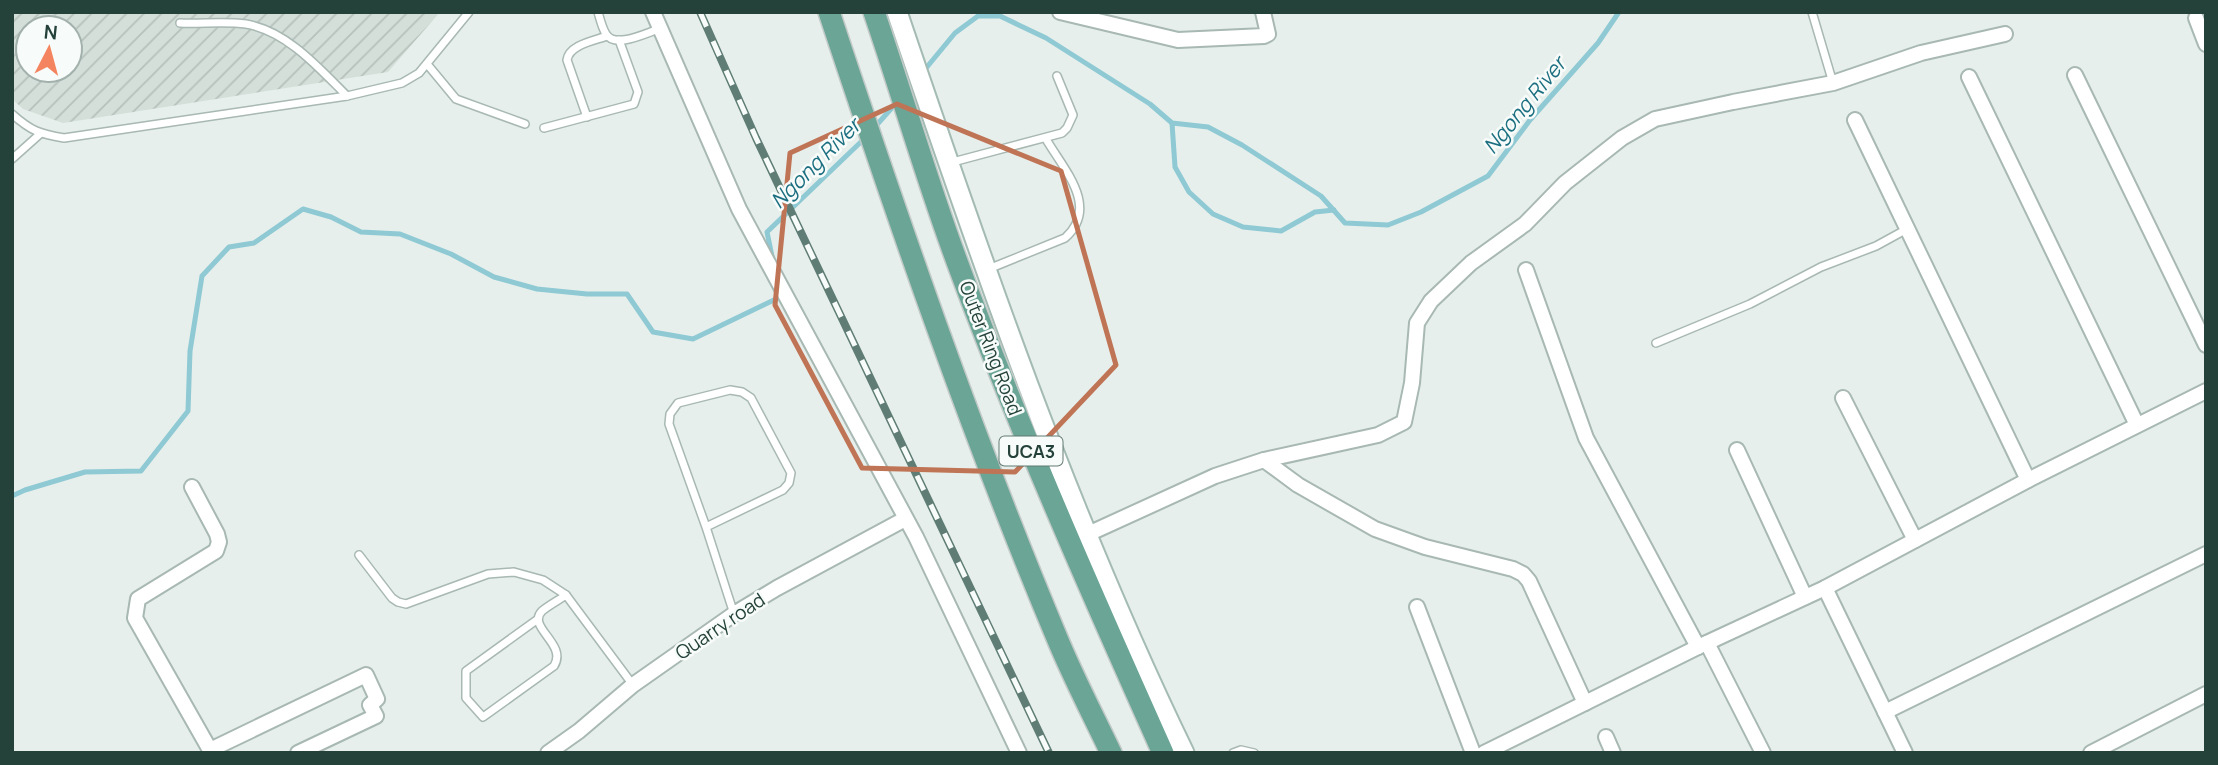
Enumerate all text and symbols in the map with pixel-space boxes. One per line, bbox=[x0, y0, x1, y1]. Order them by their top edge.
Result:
north arrow bbox=[14, 14, 84, 84]
text: N bbox=[43, 18, 59, 46]
water label: Ngong River bbox=[1476, 49, 1573, 159]
water label: Ngong River bbox=[764, 110, 868, 214]
street label: Outer Ring Road bbox=[953, 277, 1029, 419]
road number: UCA3 bbox=[1000, 436, 1062, 466]
street label: Quarry road bbox=[670, 587, 770, 665]

